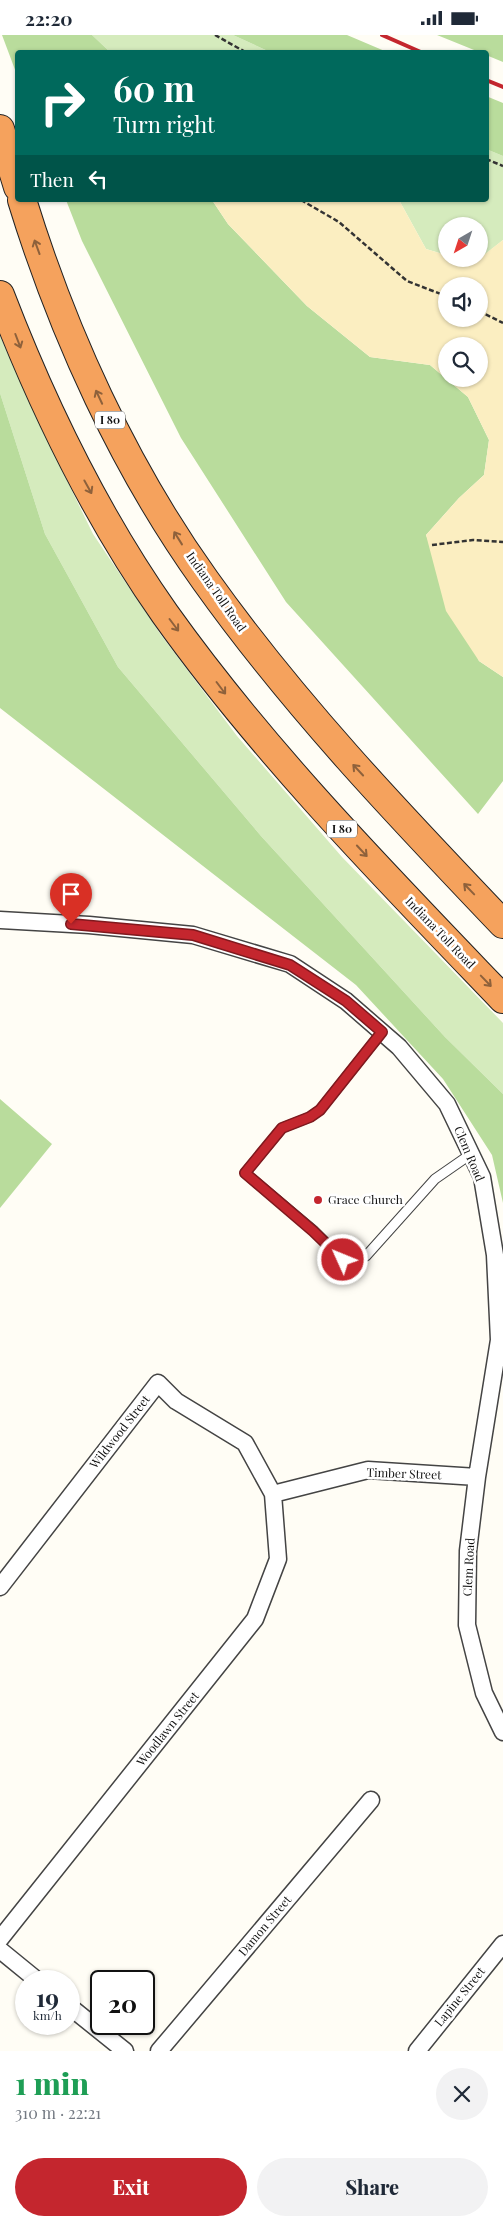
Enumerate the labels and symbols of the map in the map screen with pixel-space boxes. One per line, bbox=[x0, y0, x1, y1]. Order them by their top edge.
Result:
north arrow bbox=[438, 217, 488, 267]
one-way arrow bbox=[32, 240, 41, 255]
one-way arrow bbox=[14, 333, 23, 348]
one-way arrow bbox=[94, 390, 104, 405]
road number: I 80 bbox=[95, 411, 125, 429]
one-way arrow bbox=[84, 479, 93, 494]
one-way arrow bbox=[173, 532, 183, 546]
street label: Indiana Toll Road bbox=[183, 548, 250, 635]
one-way arrow bbox=[169, 618, 179, 632]
one-way arrow bbox=[216, 681, 226, 695]
one-way arrow bbox=[352, 764, 364, 777]
road number: I 80 bbox=[327, 821, 357, 837]
one-way arrow bbox=[356, 844, 368, 857]
pin bbox=[50, 873, 92, 924]
one-way arrow bbox=[463, 882, 475, 895]
street label: Indiana Toll Road bbox=[402, 893, 479, 972]
one-way arrow bbox=[480, 975, 492, 988]
street label: Clem Road bbox=[451, 1124, 489, 1184]
place label: Grace Church bbox=[328, 1191, 403, 1207]
marker: Grace Church bbox=[312, 1194, 324, 1206]
position arrow bbox=[316, 1233, 368, 1285]
street label: Wildwood Street bbox=[85, 1391, 153, 1472]
street label: Timber Street bbox=[366, 1464, 442, 1482]
street label: Clem Road bbox=[458, 1537, 478, 1597]
street label: Woodlawn Street bbox=[132, 1687, 203, 1770]
street label: Damon Street bbox=[234, 1891, 295, 1959]
street label: Lapine Street bbox=[430, 1963, 489, 2029]
speed limit sign: 20 bbox=[90, 1970, 155, 2035]

